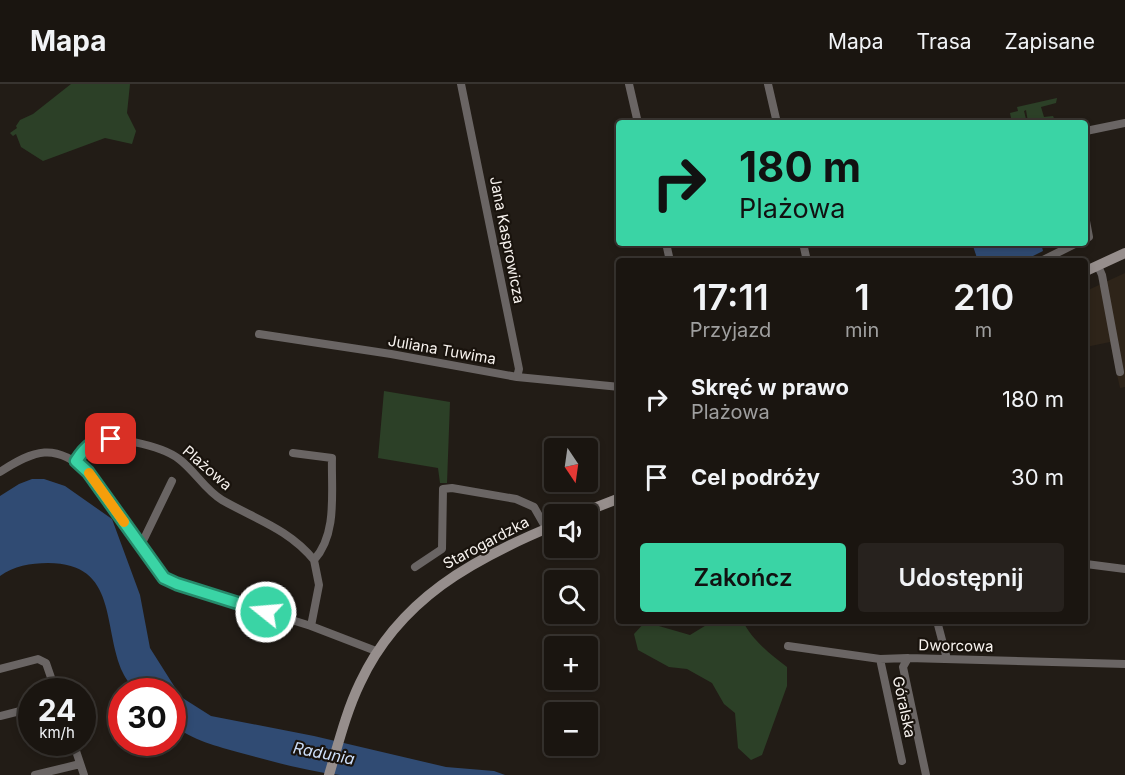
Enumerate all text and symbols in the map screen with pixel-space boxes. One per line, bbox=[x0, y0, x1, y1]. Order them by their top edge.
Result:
text: Mapa bbox=[30, 24, 107, 58]
text: Mapa bbox=[828, 29, 884, 54]
text: Trasa bbox=[917, 29, 972, 54]
text: Zapisane bbox=[1005, 29, 1095, 54]
text: 180 m bbox=[739, 141, 861, 192]
icon: right bbox=[640, 144, 718, 222]
street label: Jana Kasprowicza bbox=[486, 175, 529, 305]
text: Plażowa bbox=[739, 192, 845, 225]
text: 17:11 bbox=[692, 275, 769, 319]
text: 1 bbox=[854, 275, 870, 319]
text: 210 bbox=[953, 275, 1014, 319]
text: Przyjazd bbox=[690, 318, 771, 342]
text: min bbox=[845, 318, 879, 342]
text: m bbox=[975, 318, 992, 342]
street label: Juliana Tuwima bbox=[386, 331, 498, 368]
text: Skręć w prawo bbox=[691, 374, 849, 400]
icon: right bbox=[640, 383, 673, 416]
text: 180 m bbox=[1002, 386, 1064, 412]
text: Plażowa bbox=[691, 400, 770, 424]
pin bbox=[85, 413, 136, 464]
icon: arrive bbox=[94, 422, 127, 455]
north arrow bbox=[544, 438, 598, 492]
map controls bbox=[544, 438, 598, 756]
street label: Plażowa bbox=[179, 441, 236, 494]
icon: arrive bbox=[640, 461, 673, 494]
text: Cel podróży bbox=[691, 464, 820, 490]
text: 30 m bbox=[1011, 464, 1064, 490]
button: sound bbox=[544, 504, 598, 558]
street label: Starogardzka bbox=[440, 512, 532, 573]
button: Zakończ bbox=[640, 543, 846, 612]
button: Udostępnij bbox=[858, 543, 1064, 612]
button: search bbox=[544, 570, 598, 624]
position arrow bbox=[234, 580, 298, 644]
street label: Dworcowa bbox=[918, 635, 994, 656]
button: + bbox=[544, 636, 598, 690]
street label: Góralska bbox=[889, 674, 920, 739]
speed limit sign: 30 bbox=[108, 678, 186, 756]
text: 24 bbox=[38, 692, 76, 728]
button: − bbox=[544, 702, 598, 756]
text: km/h bbox=[39, 723, 75, 742]
water label: Radunia bbox=[292, 737, 357, 769]

